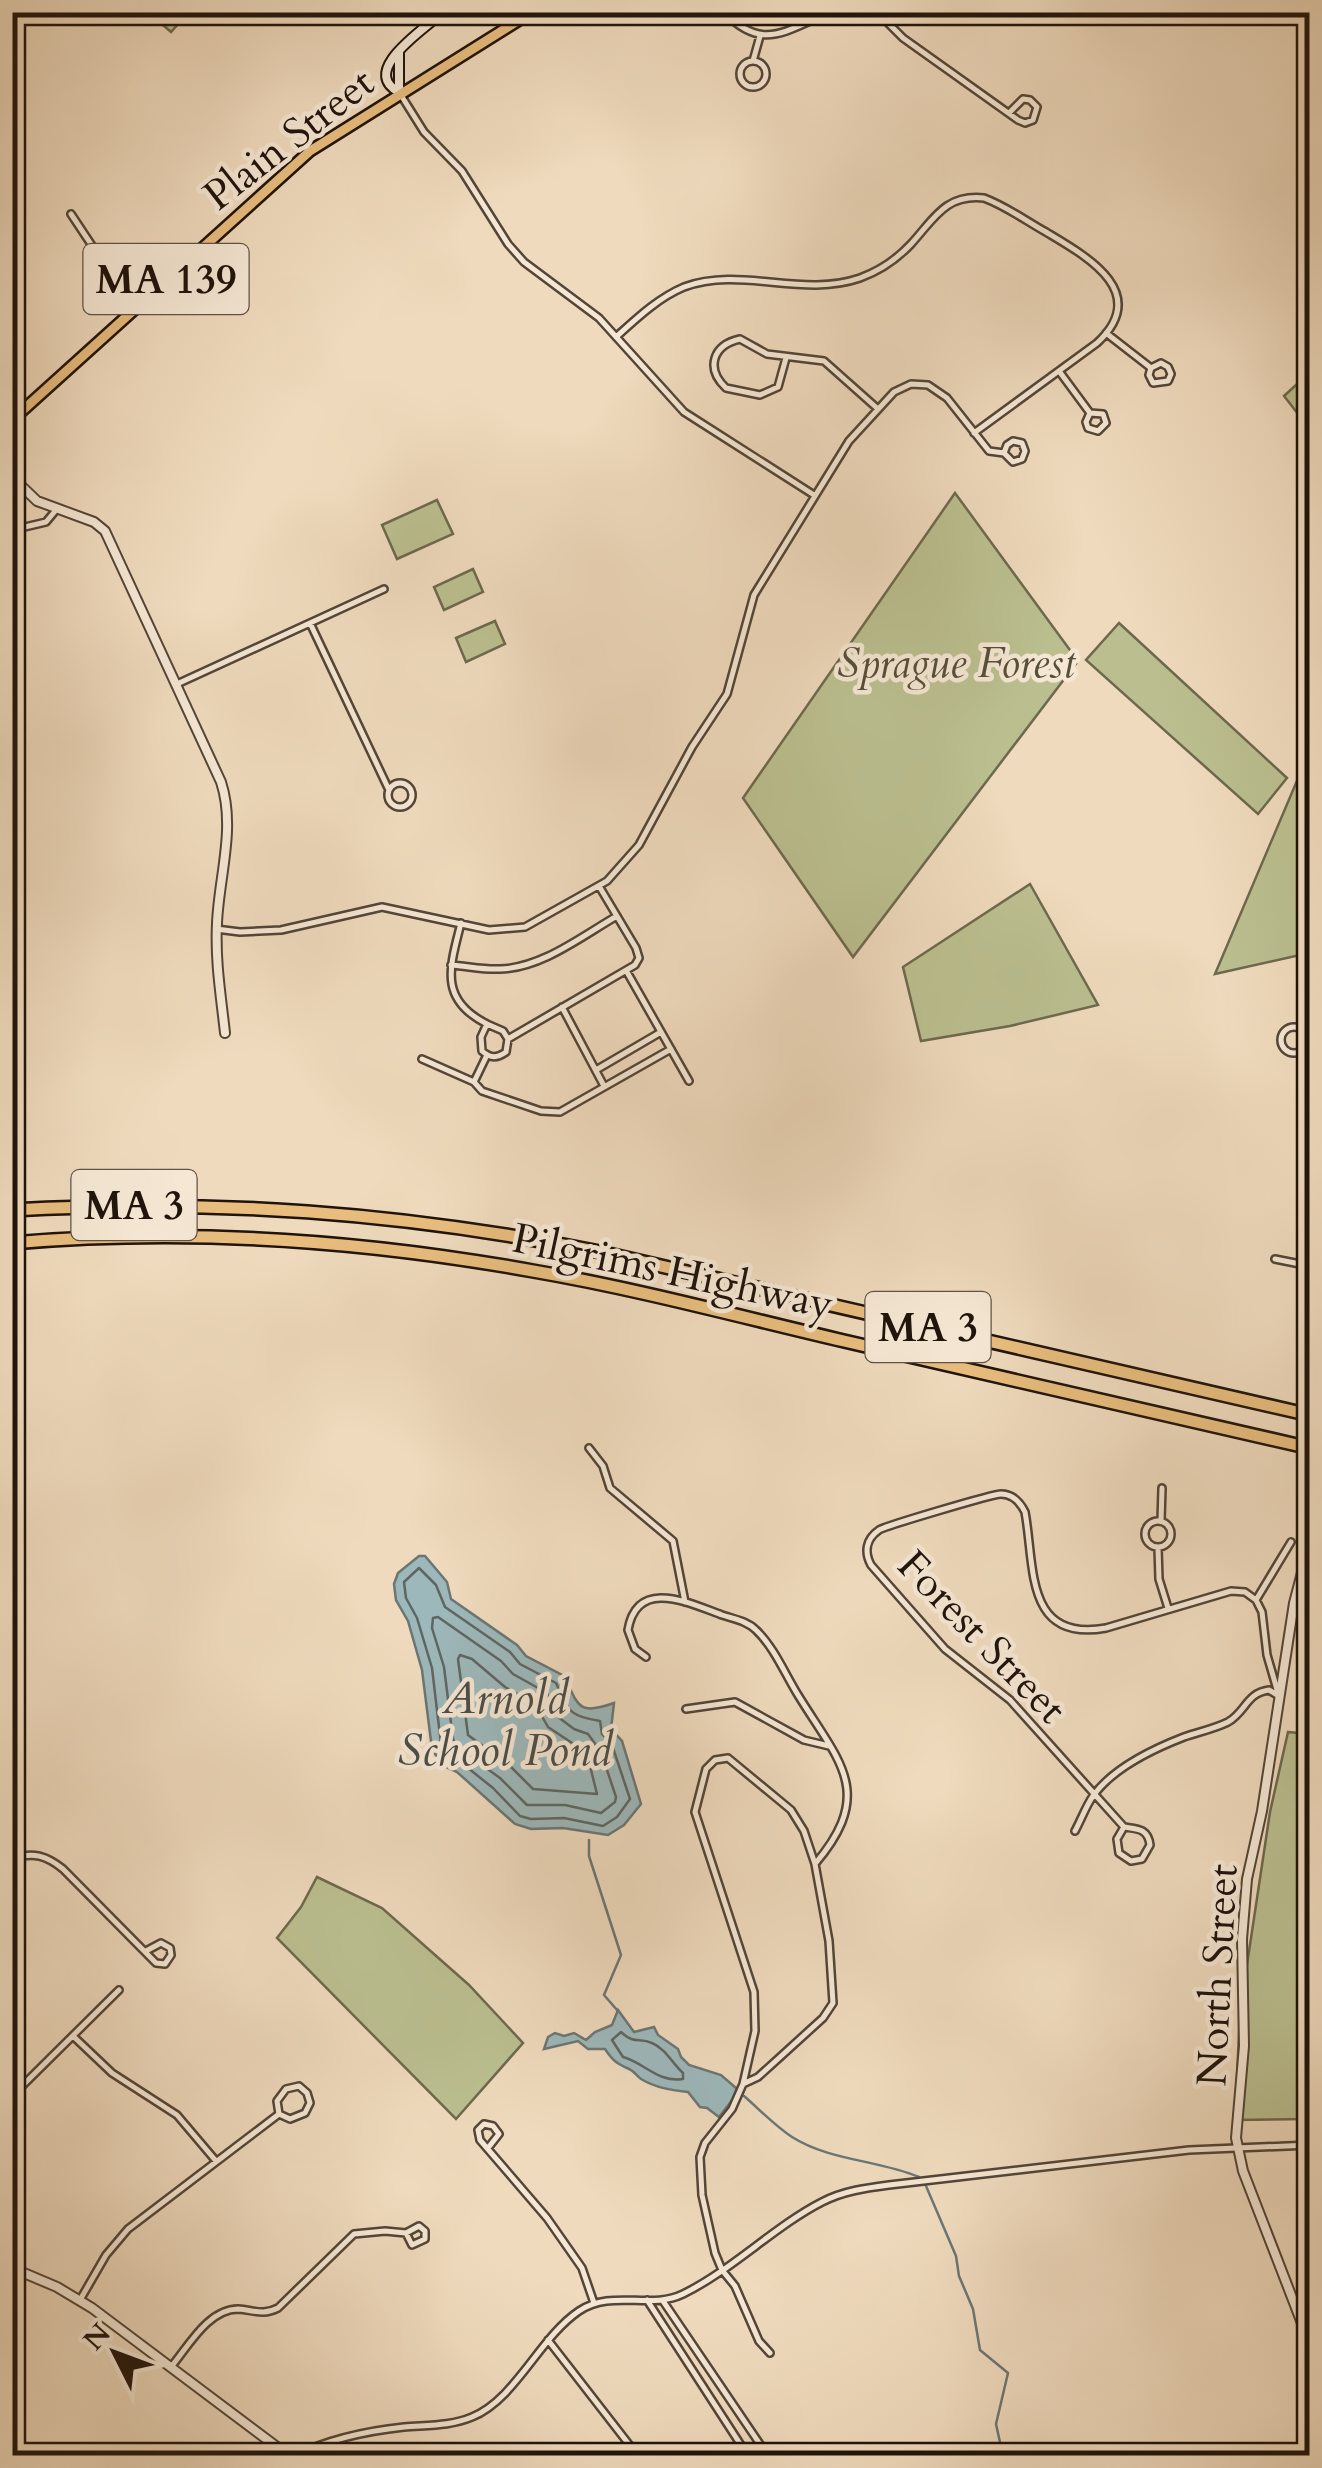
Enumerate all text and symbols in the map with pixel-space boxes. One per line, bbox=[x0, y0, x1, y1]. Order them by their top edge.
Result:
street label: Plain Street bbox=[192, 55, 386, 224]
road number: MA 139 bbox=[84, 244, 248, 314]
park label: Sprague Forest bbox=[837, 635, 1076, 692]
road number: MA 3 bbox=[72, 1170, 196, 1240]
street label: Pilgrims Highway bbox=[507, 1210, 838, 1333]
road number: MA 3 bbox=[866, 1292, 990, 1362]
street label: Forest Street bbox=[885, 1538, 1079, 1736]
water label: Arnold School Pond bbox=[398, 1668, 615, 1781]
street label: North Street bbox=[1183, 1862, 1252, 2088]
north arrow bbox=[65, 2303, 165, 2403]
text: N bbox=[75, 2315, 119, 2359]

